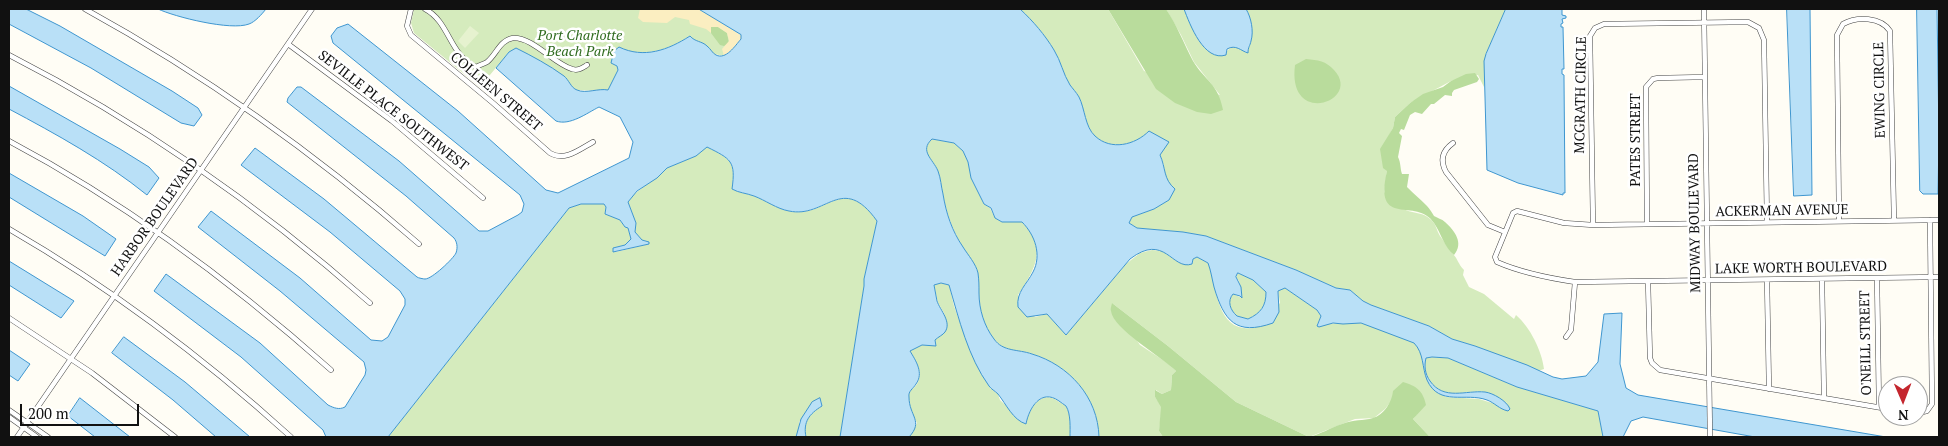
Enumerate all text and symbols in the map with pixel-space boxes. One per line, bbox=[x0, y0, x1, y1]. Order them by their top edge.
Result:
park label: Port Charlotte Beach Park bbox=[538, 28, 622, 60]
street label: MCGRATH CIRCLE bbox=[1572, 36, 1590, 154]
street label: EWING CIRCLE bbox=[1871, 42, 1889, 138]
street label: SEVILLE PLACE SOUTHWEST bbox=[315, 47, 471, 175]
street label: COLLEEN STREET bbox=[447, 49, 545, 135]
street label: PATES STREET bbox=[1628, 93, 1644, 187]
street label: MIDWAY BOULEVARD bbox=[1685, 153, 1705, 293]
street label: HARBOR BOULEVARD bbox=[108, 155, 202, 279]
street label: ACKERMAN AVENUE bbox=[1715, 201, 1849, 221]
street label: LAKE WORTH BOULEVARD bbox=[1715, 258, 1887, 278]
street label: O'NEILL STREET bbox=[1857, 290, 1875, 396]
north arrow bbox=[1878, 376, 1928, 426]
scale bar bbox=[22, 394, 141, 426]
text: 200 m bbox=[28, 403, 69, 423]
text: N bbox=[1898, 406, 1909, 425]

